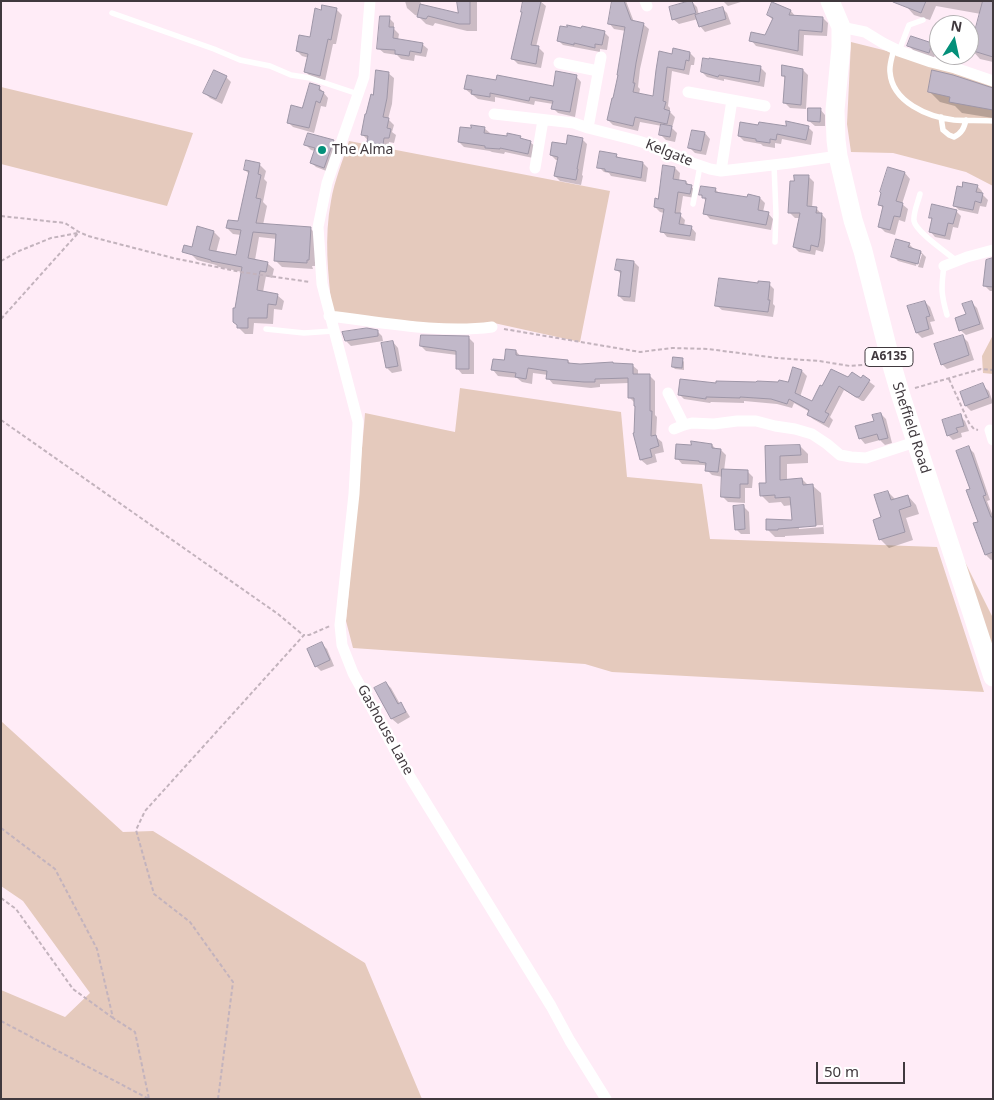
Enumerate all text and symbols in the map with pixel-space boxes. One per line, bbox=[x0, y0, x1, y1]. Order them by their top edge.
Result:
north arrow bbox=[929, 15, 979, 65]
text: N bbox=[949, 15, 964, 36]
street label: Kelgate bbox=[643, 136, 695, 170]
place label: The Alma bbox=[332, 142, 393, 158]
marker: The Alma bbox=[316, 144, 328, 156]
road number: A6135 bbox=[865, 348, 913, 367]
street label: Sheffield Road bbox=[888, 380, 934, 476]
street label: Gashouse Lane bbox=[353, 682, 417, 778]
scale bar bbox=[819, 1052, 908, 1084]
text: 50 m bbox=[824, 1061, 859, 1081]

